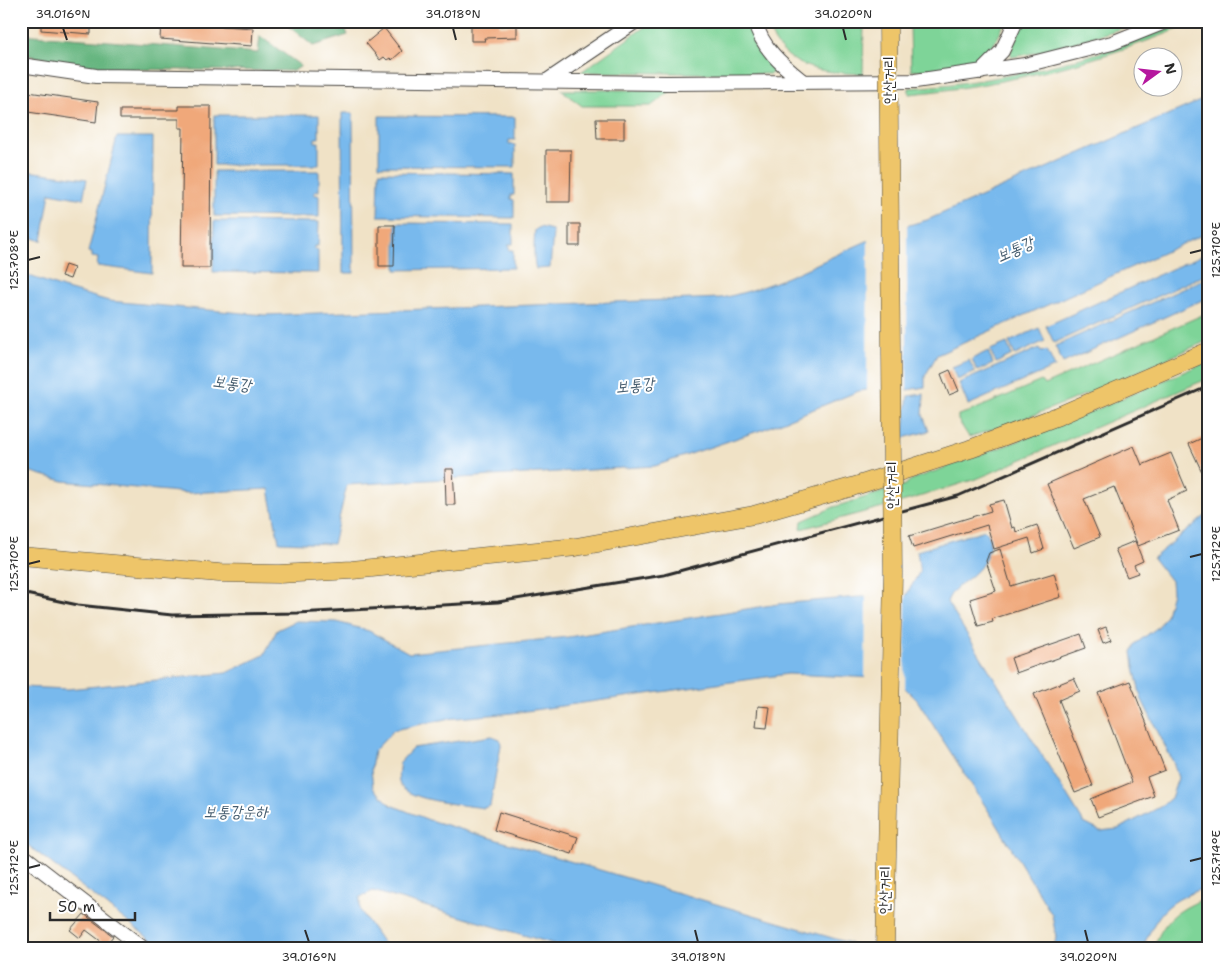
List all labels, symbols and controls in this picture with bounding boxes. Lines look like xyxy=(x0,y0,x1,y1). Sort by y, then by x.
text: 39.016°N xyxy=(35,6,91,22)
text: 39.018°N xyxy=(425,6,481,22)
text: 39.020°N xyxy=(814,6,872,22)
north arrow xyxy=(1132,48,1182,98)
street label: 안산거리 xyxy=(879,56,899,104)
text: N xyxy=(1160,61,1181,76)
text: 125.710°E xyxy=(1208,222,1224,278)
text: 125.708°E xyxy=(6,230,22,290)
water label: 보통강 xyxy=(993,231,1039,266)
water label: 보통강 xyxy=(212,370,255,396)
water label: 보통강 xyxy=(615,372,657,397)
street label: 안산거리 xyxy=(882,461,902,509)
text: 125.712°E xyxy=(1208,526,1224,582)
text: 125.710°E xyxy=(6,536,22,592)
water label: 보통강운하 xyxy=(204,801,269,822)
text: 125.714°E xyxy=(1208,830,1224,886)
text: 125.712°E xyxy=(6,840,22,896)
street label: 안산거리 xyxy=(875,866,895,914)
scale bar xyxy=(50,890,135,922)
text: 50 m xyxy=(58,897,96,917)
text: 39.016°N xyxy=(281,949,337,965)
text: 39.018°N xyxy=(670,949,726,965)
text: 39.020°N xyxy=(1059,949,1117,965)

